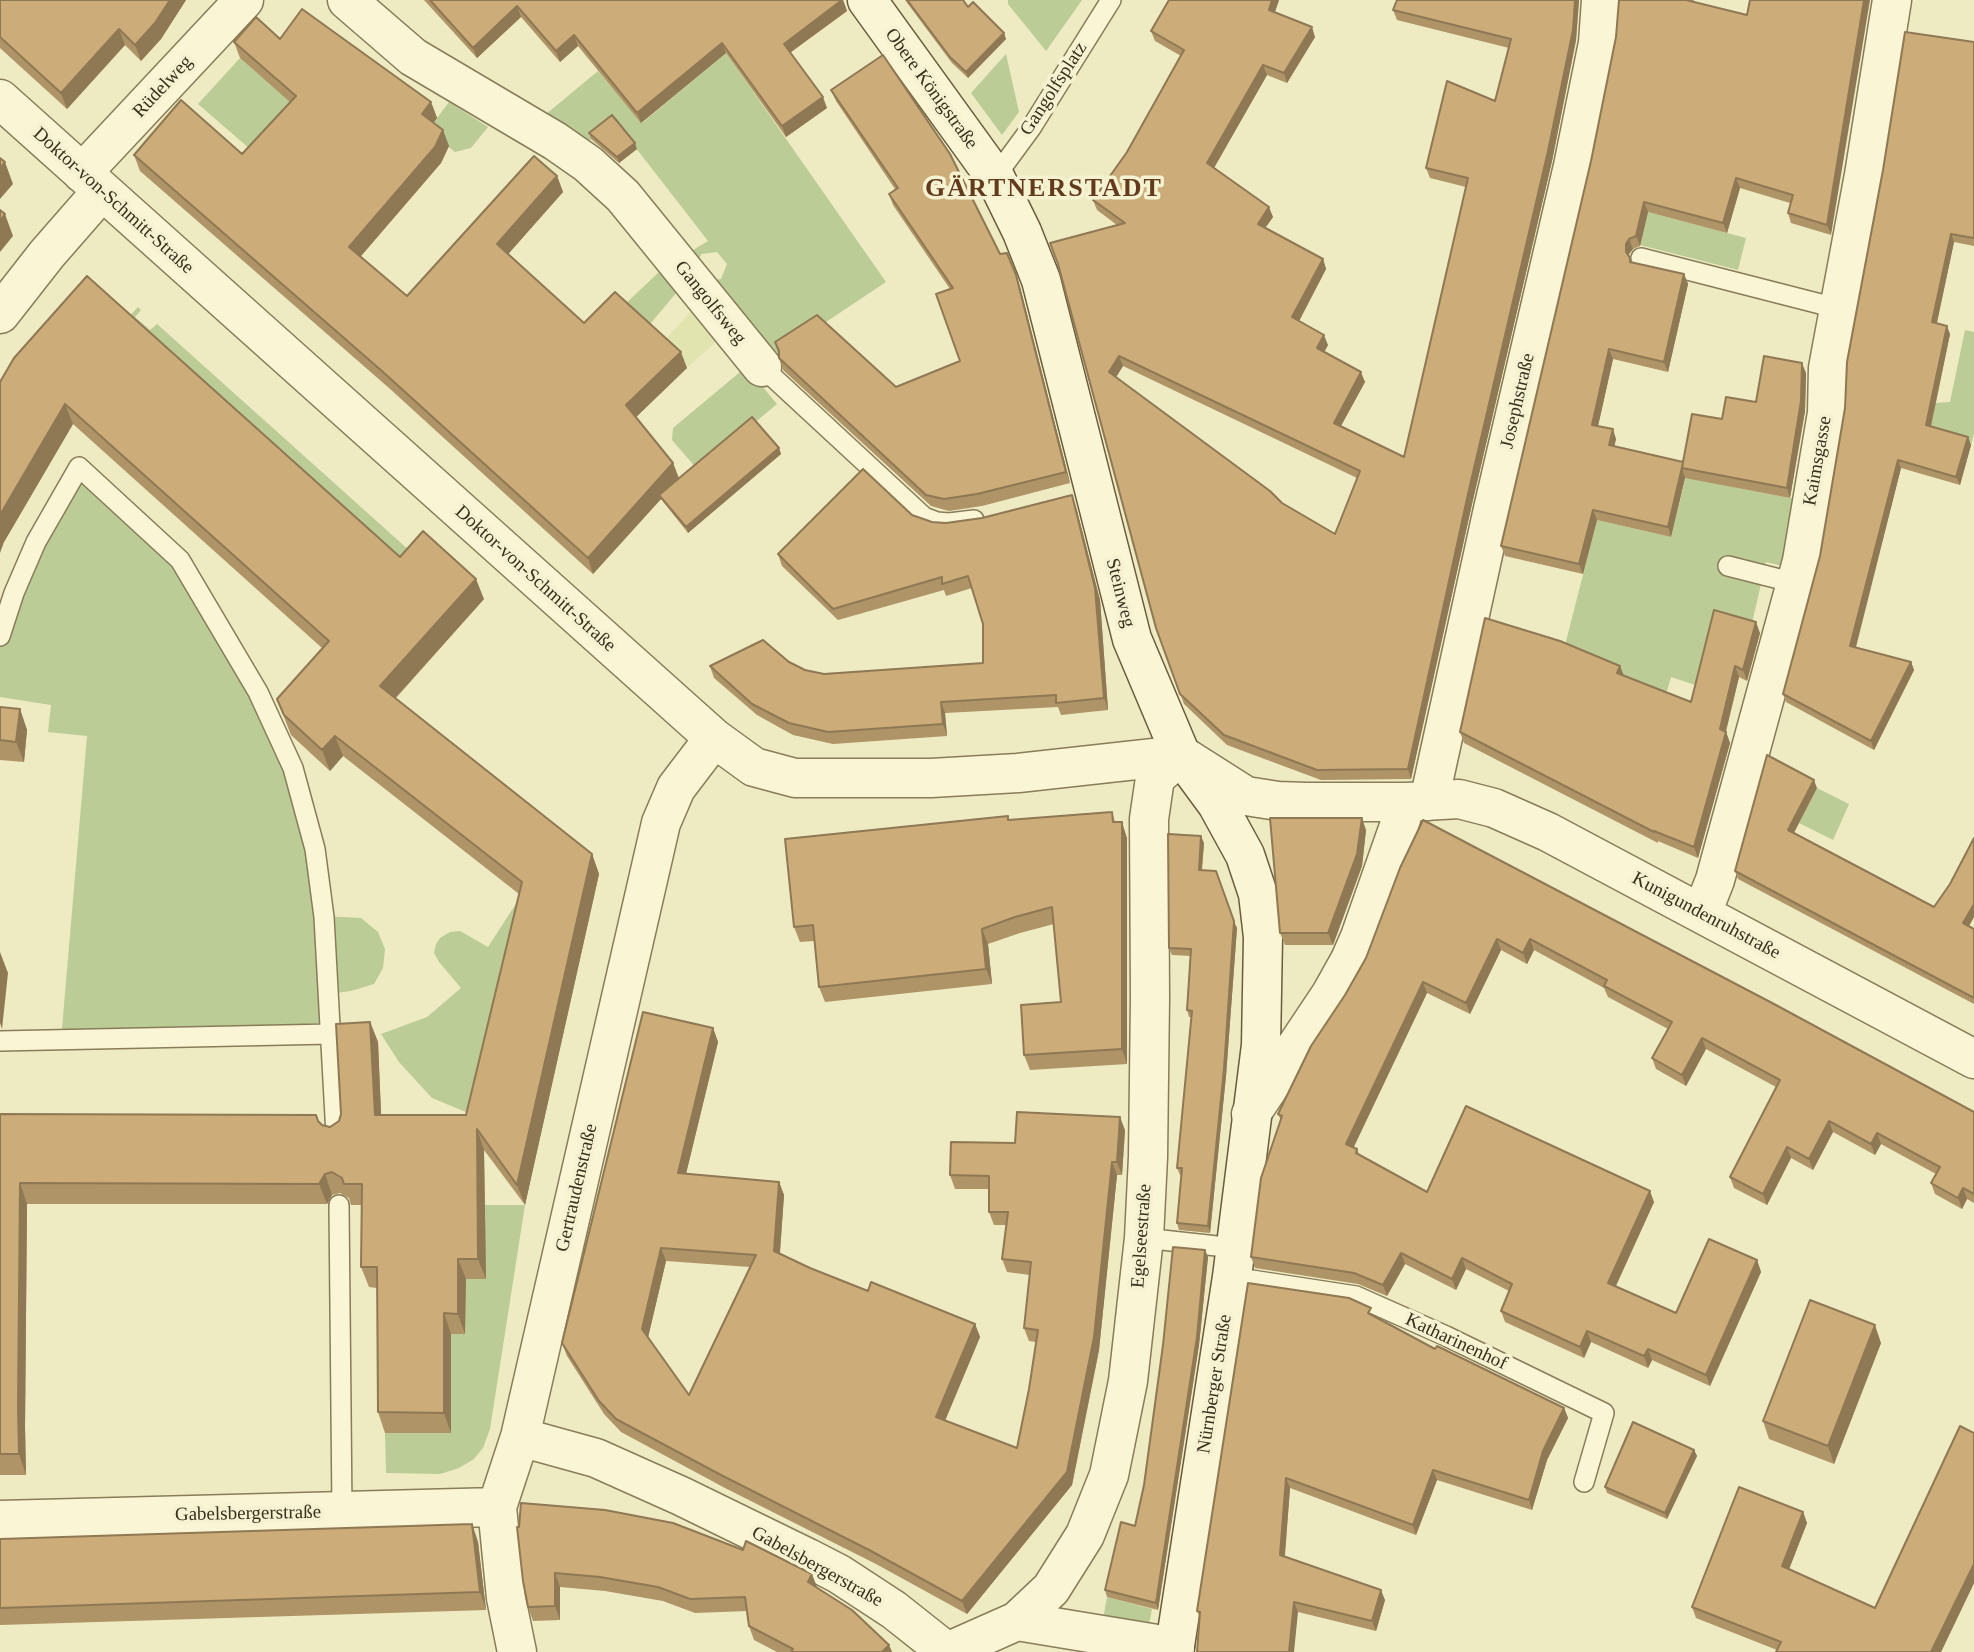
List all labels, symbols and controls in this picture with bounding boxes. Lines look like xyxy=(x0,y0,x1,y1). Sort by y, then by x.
street label: Obere Königstraße xyxy=(879,24,983,154)
street label: Gangolfsplatz xyxy=(1015,38,1093,140)
street label: Rüdelweg xyxy=(128,51,198,123)
street label: Doktor-von-Schmitt-Straße xyxy=(28,123,198,279)
district label: GÄRTNERSTADT xyxy=(927,173,1161,205)
street label: Gangolfsweg xyxy=(669,256,751,350)
street label: Josephstraße xyxy=(1496,351,1540,451)
street label: Kaimsgasse xyxy=(1799,414,1837,508)
street label: Doktor-von-Schmitt-Straße xyxy=(450,501,620,657)
street label: Steinweg xyxy=(1100,556,1140,630)
street label: Kunigundenruhstraße xyxy=(1628,867,1784,965)
street label: Gertraudenstraße xyxy=(551,1122,603,1254)
street label: Egelseestraße xyxy=(1127,1183,1157,1289)
street label: Katharinenhof xyxy=(1401,1308,1511,1376)
street label: Nürnberger Straße xyxy=(1193,1313,1237,1455)
street label: Gabelsbergerstraße xyxy=(175,1501,321,1527)
street label: Gabelsbergerstraße xyxy=(747,1522,887,1612)

